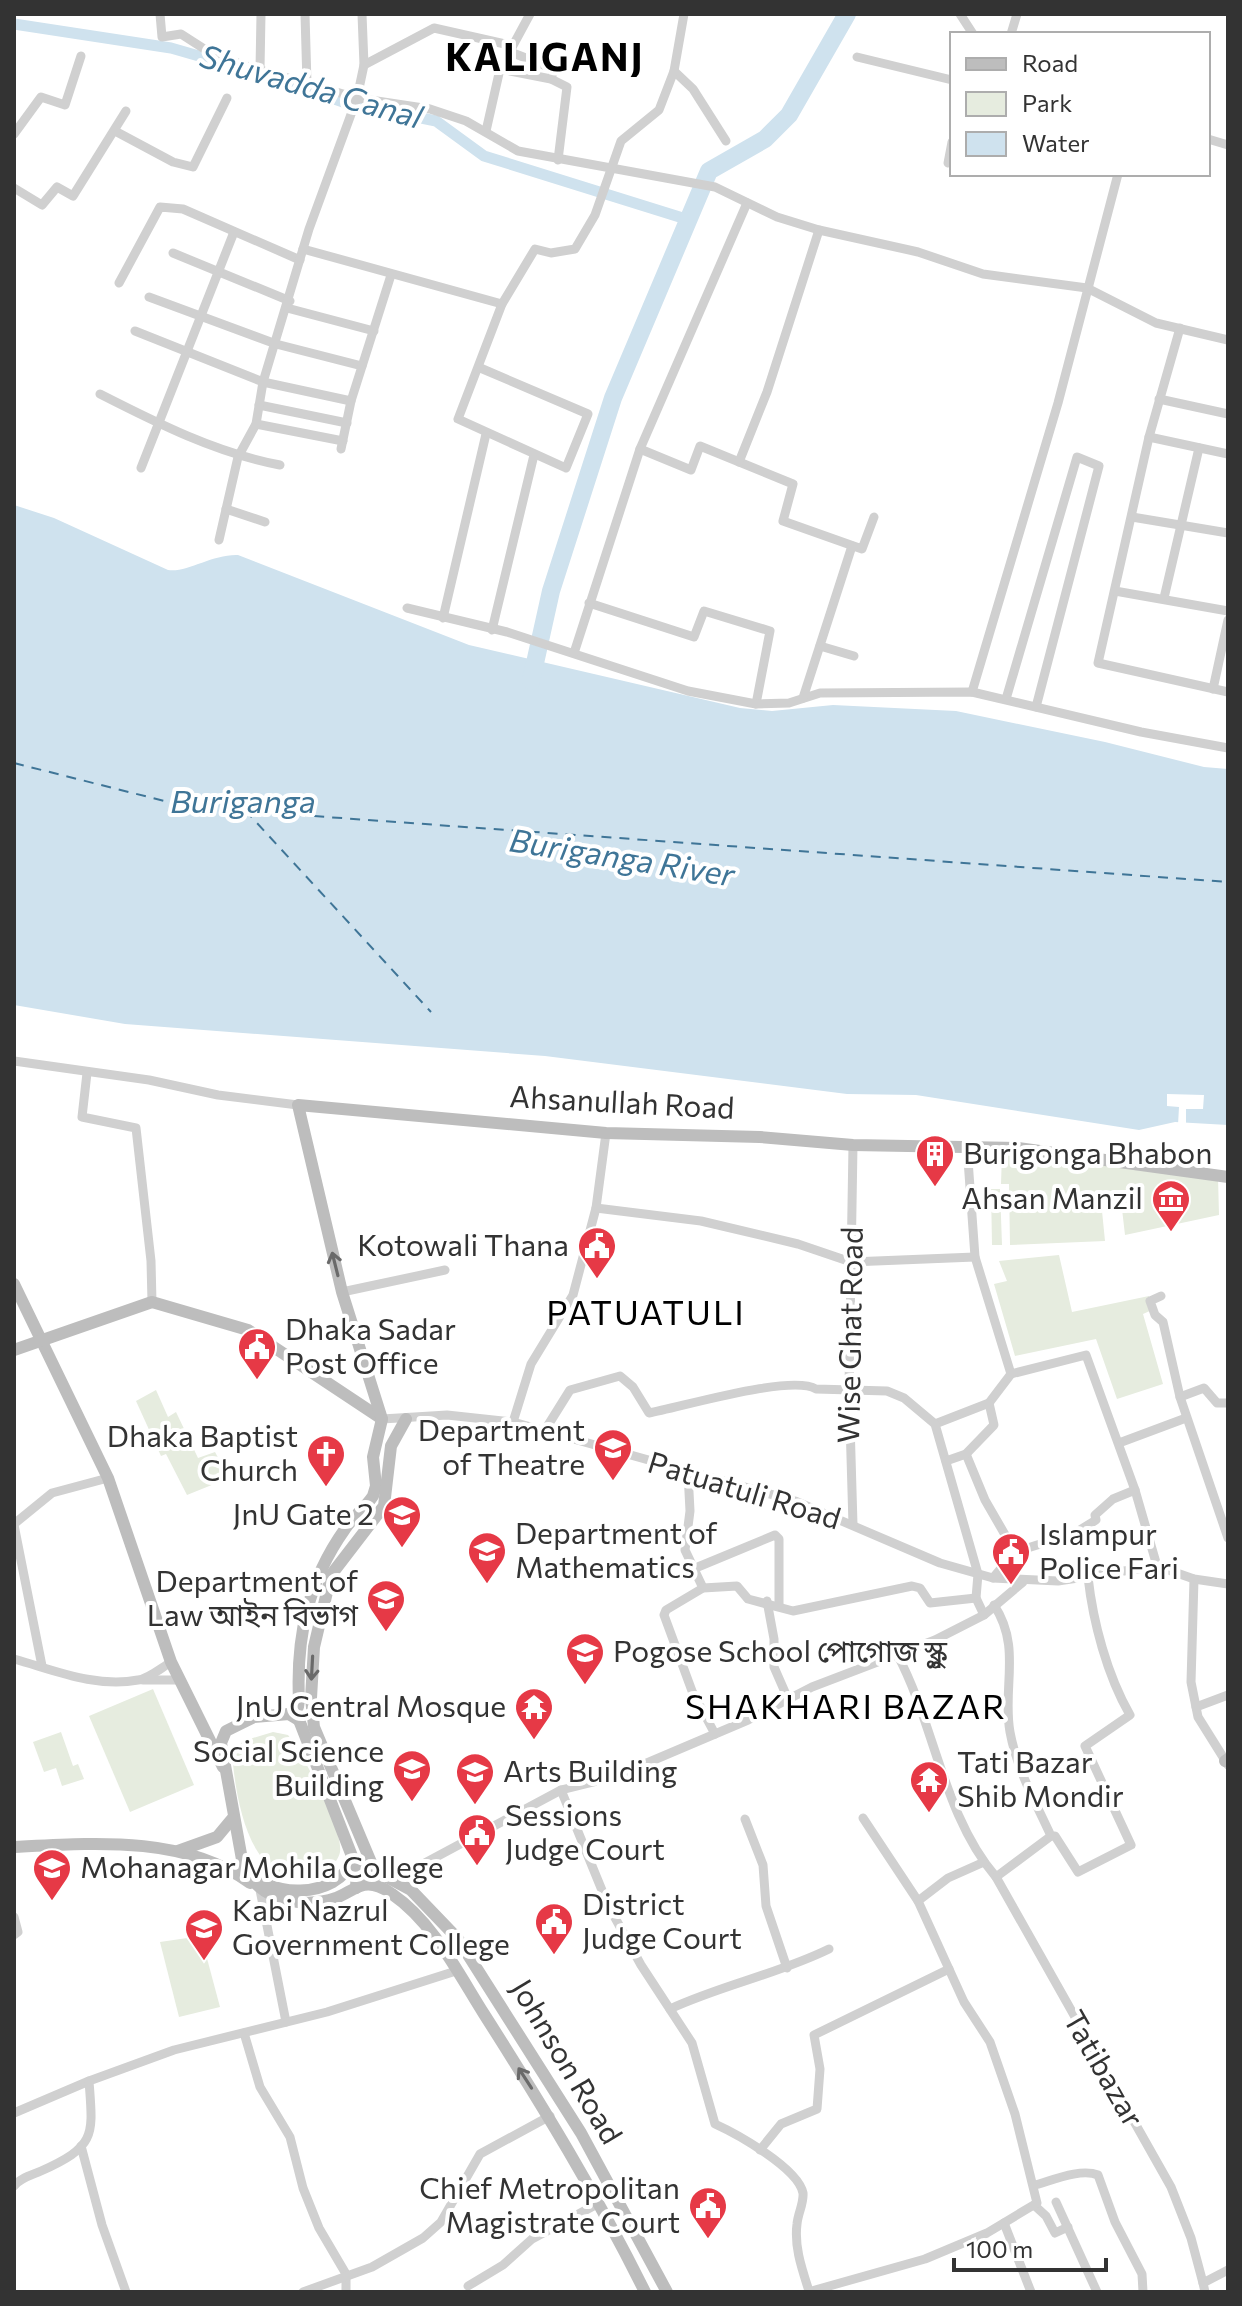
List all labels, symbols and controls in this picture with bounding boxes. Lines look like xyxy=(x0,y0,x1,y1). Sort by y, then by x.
district label: KALIGANJ xyxy=(445,32,645,79)
legend xyxy=(950,32,1210,176)
water label: Shuvadda Canal xyxy=(196,34,428,136)
text: Road xyxy=(1022,48,1078,77)
text: Park xyxy=(1022,88,1072,117)
text: Water xyxy=(1022,128,1090,157)
water label: Buriganga xyxy=(170,780,316,820)
water label: Buriganga River xyxy=(507,819,739,894)
street label: Ahsanullah Road xyxy=(509,1076,735,1125)
building icon: Burigonga Bhabon xyxy=(914,1133,956,1188)
place label: Burigonga Bhabon xyxy=(963,1133,1212,1170)
place label: Ahsan Manzil xyxy=(961,1178,1143,1215)
museum icon: Ahsan Manzil xyxy=(1150,1178,1192,1233)
place label: Kotowali Thana xyxy=(357,1225,569,1262)
public building icon: Kotowali Thana xyxy=(576,1225,618,1280)
street label: Wise Ghat Road xyxy=(828,1226,869,1444)
one-way arrow xyxy=(327,1251,342,1277)
district label: PATUATULI xyxy=(546,1290,746,1332)
place label: Dhaka Sadar Post Office xyxy=(285,1309,456,1380)
public building icon: Dhaka Sadar Post Office xyxy=(236,1326,278,1381)
place label: Department of Theatre xyxy=(418,1410,585,1481)
place label: Dhaka Baptist Church xyxy=(107,1416,298,1487)
school or university icon: Department of Theatre xyxy=(592,1427,634,1482)
church icon: Dhaka Baptist Church xyxy=(305,1433,347,1488)
street label: Patuatuli Road xyxy=(644,1442,846,1535)
place label: JnU Gate 2 xyxy=(232,1494,374,1531)
school or university icon: JnU Gate 2 xyxy=(381,1494,423,1549)
place label: Department of Mathematics xyxy=(515,1513,718,1584)
place label: Islampur Police Fari xyxy=(1039,1514,1179,1585)
school or university icon: Department of Mathematics xyxy=(466,1530,508,1585)
public building icon: Islampur Police Fari xyxy=(990,1531,1032,1586)
place label: Department of Law আইন বিভাগ xyxy=(147,1561,359,1632)
school or university icon: Department of Law আইন বিভাগ xyxy=(365,1578,407,1633)
school or university icon: Pogose School পোগোজ স্কুল xyxy=(564,1631,606,1686)
place label: Pogose School পোগোজ স্কুল xyxy=(613,1631,947,1669)
one-way arrow xyxy=(305,1654,320,1681)
district label: SHAKHARI BAZAR xyxy=(685,1684,1007,1726)
place label: JnU Central Mosque xyxy=(236,1686,506,1723)
temple icon: JnU Central Mosque xyxy=(513,1686,555,1741)
place label: Social Science Building xyxy=(193,1731,384,1802)
place label: Tati Bazar Shib Mondir xyxy=(957,1742,1124,1813)
school or university icon: Social Science Building xyxy=(391,1748,433,1803)
school or university icon: Arts Building xyxy=(454,1751,496,1806)
place label: Arts Building xyxy=(503,1751,677,1788)
temple icon: Tati Bazar Shib Mondir xyxy=(908,1759,950,1814)
place label: Sessions Judge Court xyxy=(505,1795,665,1866)
public building icon: Sessions Judge Court xyxy=(456,1812,498,1867)
school or university icon: Mohanagar Mohila College xyxy=(31,1847,73,1902)
place label: Mohanagar Mohila College xyxy=(80,1847,444,1884)
place label: District Judge Court xyxy=(582,1884,742,1955)
place label: Kabi Nazrul Government College xyxy=(232,1890,510,1961)
public building icon: District Judge Court xyxy=(533,1901,575,1956)
school or university icon: Kabi Nazrul Government College xyxy=(183,1907,225,1962)
street label: Johnson Road xyxy=(504,1972,632,2150)
street label: Tatibazar xyxy=(1057,2003,1153,2133)
one-way arrow xyxy=(516,2067,533,2089)
place label: Chief Metropolitan Magistrate Court xyxy=(419,2168,680,2239)
public building icon: Chief Metropolitan Magistrate Court xyxy=(687,2185,729,2240)
scale bar xyxy=(954,2222,1106,2272)
text: 100 m xyxy=(966,2234,1033,2263)

